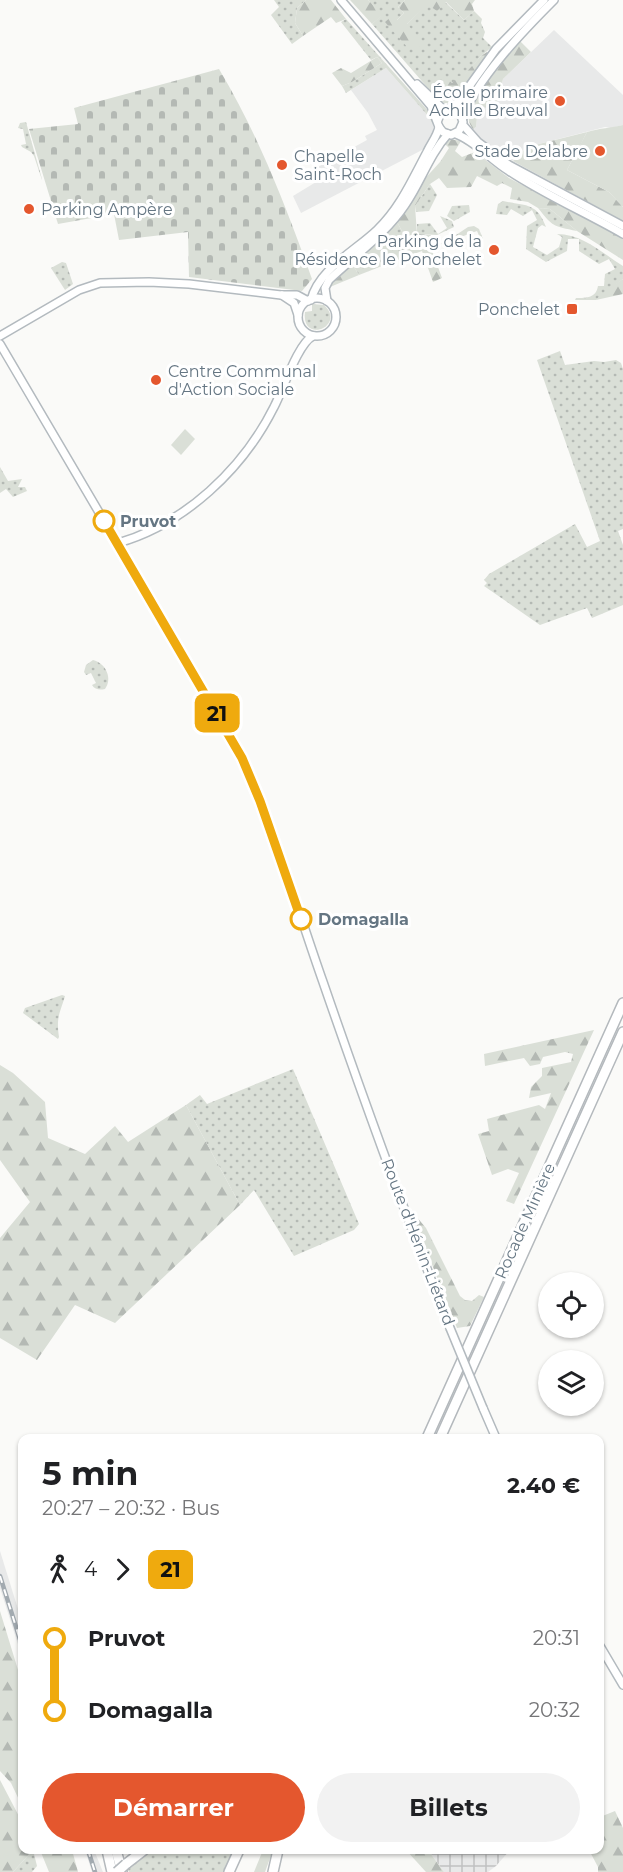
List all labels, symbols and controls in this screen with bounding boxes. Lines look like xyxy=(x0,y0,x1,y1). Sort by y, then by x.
place label: École primaire Achille Breuval xyxy=(429,83,548,120)
marker: École primaire Achille Breuval xyxy=(553,94,567,108)
place label: Stade Delabre xyxy=(474,142,588,161)
marker: Stade Delabre xyxy=(593,144,607,158)
place label: Chapelle Saint-Roch xyxy=(294,147,382,184)
marker: Chapelle Saint-Roch xyxy=(275,158,289,172)
place label: Parking Ampère xyxy=(41,200,173,219)
marker: Parking Ampère xyxy=(22,202,36,216)
place label: Parking de la Résidence le Ponchelet xyxy=(294,232,483,269)
marker: Parking de la Résidence le Ponchelet xyxy=(487,243,501,257)
place label: Ponchelet xyxy=(478,300,560,319)
marker: Ponchelet xyxy=(565,302,579,316)
place label: Centre Communal d'Action Sociale xyxy=(168,362,316,399)
marker: Centre Communal d'Action Sociale xyxy=(149,373,163,387)
marker: Pruvot xyxy=(93,510,115,532)
place label: Pruvot xyxy=(120,512,176,531)
line badge: 21 xyxy=(190,694,244,732)
text: 21 xyxy=(207,701,227,726)
marker: Domagalla xyxy=(290,908,312,930)
place label: Domagalla xyxy=(318,910,409,929)
street label: Route d'Hénin-Liétard xyxy=(377,1156,459,1328)
street label: Rocade Minière xyxy=(491,1160,559,1282)
map controls xyxy=(538,1272,604,1416)
button: locate xyxy=(538,1272,604,1338)
button: layers xyxy=(538,1350,604,1416)
text: 5 min xyxy=(42,1453,138,1493)
text: 2.40 € xyxy=(507,1472,580,1499)
text: 20:27 – 20:32 · Bus xyxy=(42,1496,220,1520)
icon: walk xyxy=(42,1553,75,1586)
icon: forward xyxy=(106,1553,139,1586)
text: 4 xyxy=(84,1557,97,1581)
text: 21 xyxy=(160,1557,181,1582)
text: Pruvot xyxy=(88,1625,165,1652)
text: 20:31 xyxy=(533,1626,580,1650)
text: Domagalla xyxy=(88,1697,213,1724)
text: 20:32 xyxy=(529,1698,580,1722)
button: Démarrer xyxy=(42,1773,305,1842)
button: Billets xyxy=(317,1773,580,1842)

